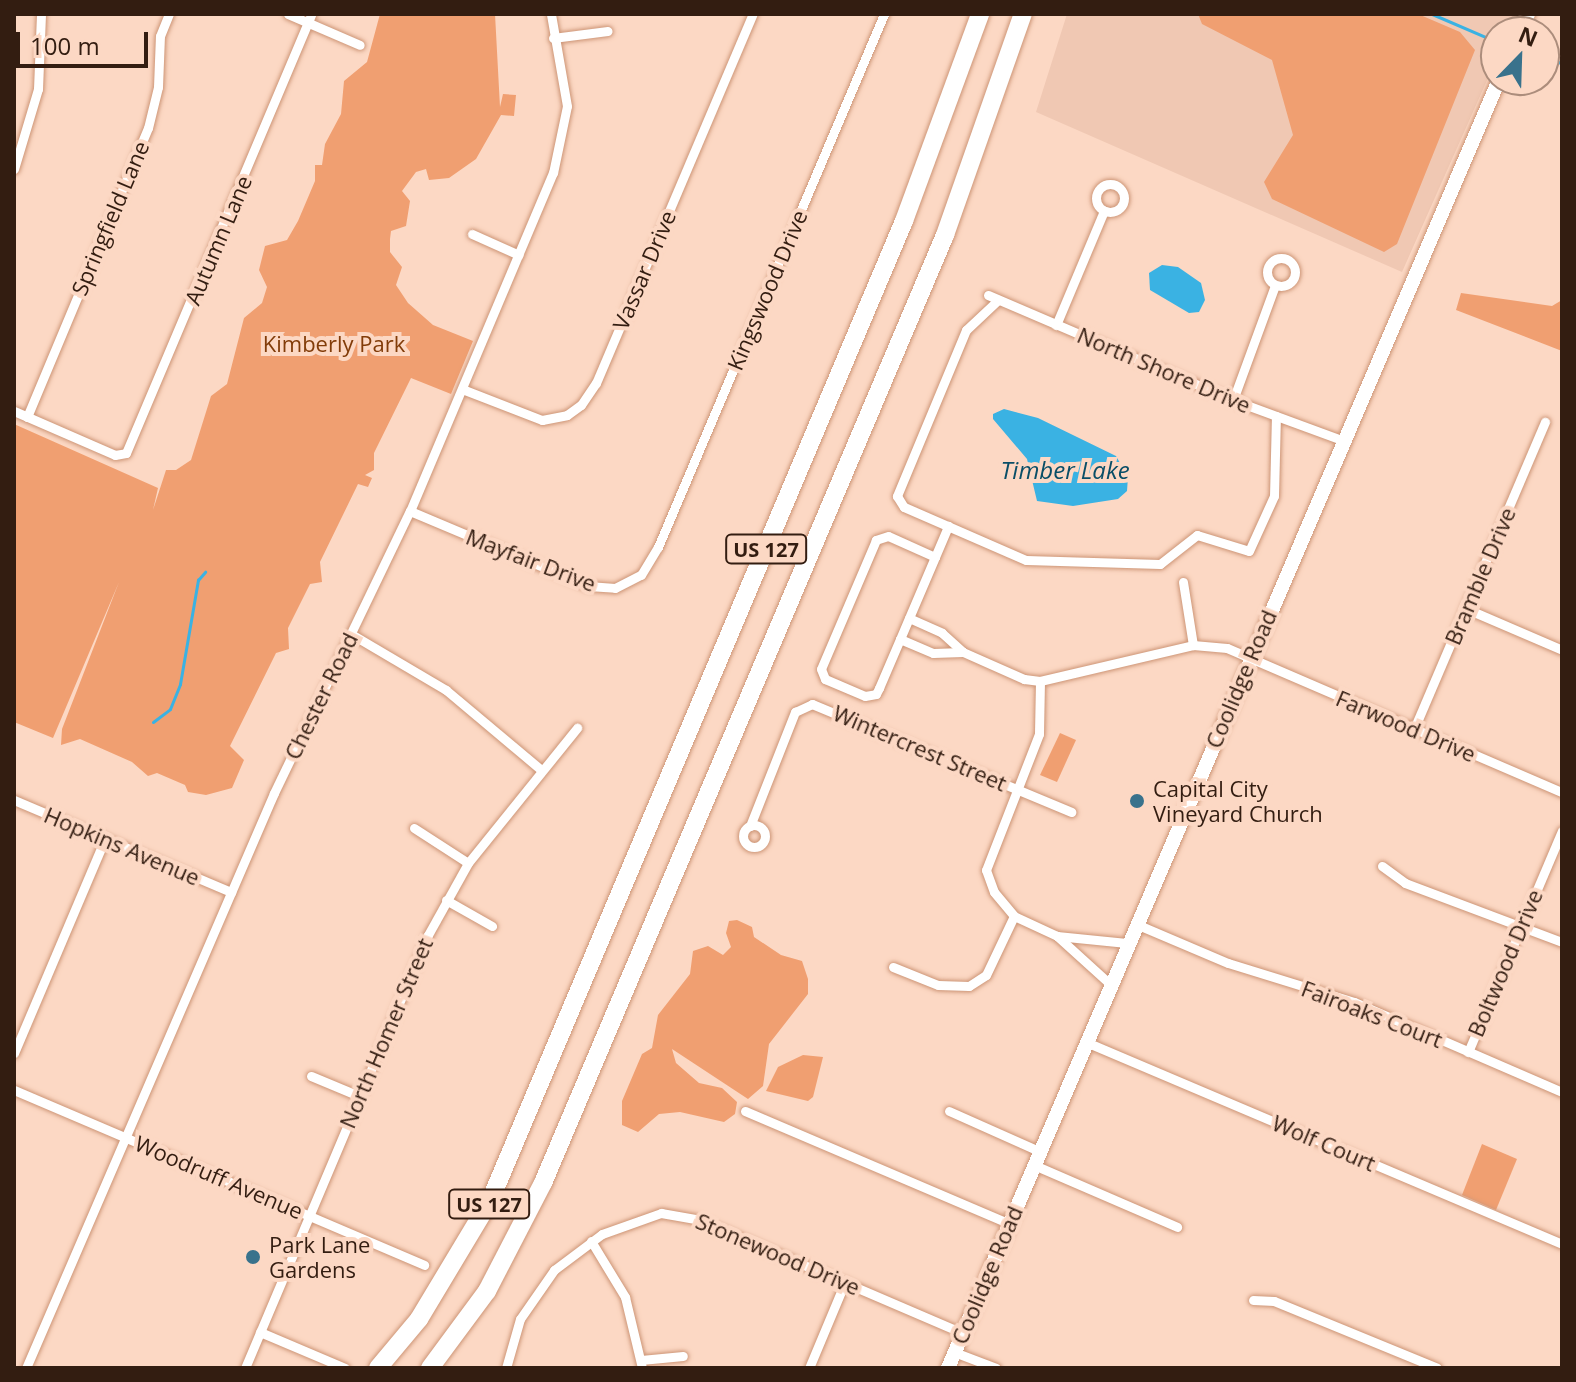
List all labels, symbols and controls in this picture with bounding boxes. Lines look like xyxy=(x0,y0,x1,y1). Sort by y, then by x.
scale bar xyxy=(20,16,152,66)
north arrow xyxy=(1480,16,1560,96)
text: N xyxy=(1514,18,1543,53)
text: 100 m xyxy=(30,29,100,62)
street label: Springfield Lane xyxy=(66,137,154,299)
street label: Autumn Lane xyxy=(179,171,257,309)
street label: Vassar Drive xyxy=(607,206,681,334)
street label: Kingswood Drive xyxy=(721,206,813,374)
street label: North Shore Drive xyxy=(1073,322,1255,418)
park label: Kimberly Park xyxy=(263,331,405,357)
water label: Timber Lake xyxy=(1000,456,1130,484)
street label: Bramble Drive xyxy=(1439,503,1521,649)
street label: Mayfair Drive xyxy=(462,523,600,597)
road number: US 127 xyxy=(724,533,808,565)
street label: Coolidge Road xyxy=(1200,606,1282,752)
street label: Chester Road xyxy=(279,628,363,764)
street label: Farwood Drive xyxy=(1332,685,1480,767)
street label: Wintercrest Street xyxy=(829,700,1011,796)
place label: Capital City Vineyard Church xyxy=(1153,775,1323,826)
marker: Capital City Vineyard Church xyxy=(1128,792,1146,810)
street label: Hopkins Avenue xyxy=(40,801,204,891)
street label: Boltwood Drive xyxy=(1462,885,1548,1041)
street label: North Homer Street xyxy=(334,934,438,1132)
street label: Fairoaks Court xyxy=(1298,975,1446,1053)
street label: Wolf Court xyxy=(1268,1109,1380,1177)
street label: Woodruff Avenue xyxy=(131,1130,307,1224)
road number: US 127 xyxy=(447,1188,531,1220)
street label: Coolidge Road xyxy=(946,1202,1028,1348)
street label: Stonewood Drive xyxy=(692,1208,864,1300)
place label: Park Lane Gardens xyxy=(269,1231,370,1282)
marker: Park Lane Gardens xyxy=(244,1248,262,1266)

